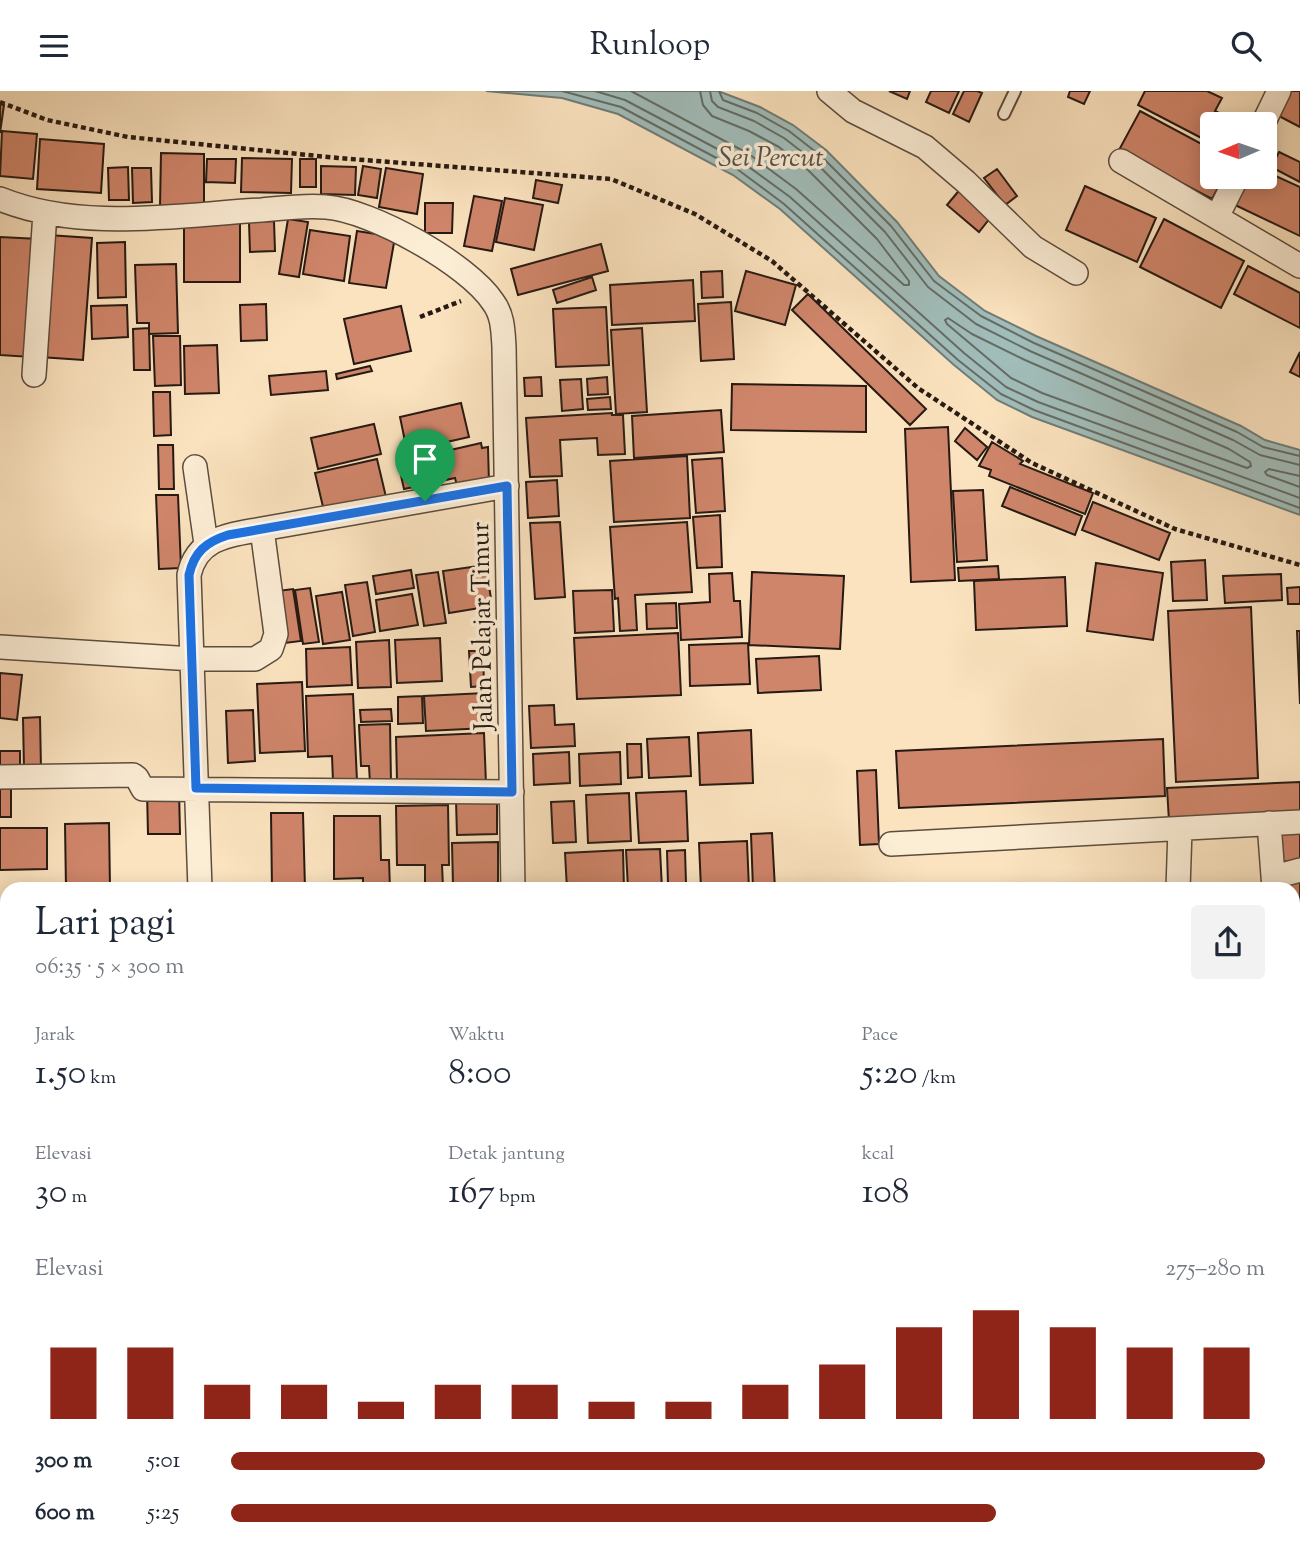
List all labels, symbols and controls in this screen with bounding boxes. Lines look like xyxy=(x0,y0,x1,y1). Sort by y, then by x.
text: Runloop xyxy=(590,23,710,69)
icon: menu xyxy=(35,27,73,65)
icon: search xyxy=(1227,27,1265,65)
north arrow xyxy=(1200,112,1278,189)
map controls xyxy=(1200,112,1277,189)
water label: Sei Percut xyxy=(718,139,824,179)
pin xyxy=(395,429,455,501)
icon: arrive xyxy=(406,440,444,478)
street label: Jalan Pelajar Timur xyxy=(463,521,504,733)
text: Lari pagi xyxy=(35,898,175,952)
button: share xyxy=(1191,905,1265,979)
text: 06:35 · 5 × 300 m xyxy=(35,951,184,984)
text: Jarak xyxy=(35,1022,75,1049)
text: Waktu xyxy=(448,1022,505,1049)
text: Pace xyxy=(862,1022,898,1049)
text: 1.50 xyxy=(35,1049,86,1100)
text: 8:00 xyxy=(448,1049,512,1100)
text: 5:20 xyxy=(862,1049,918,1100)
text: km xyxy=(86,1065,116,1092)
text: /km xyxy=(918,1065,956,1092)
text: Elevasi xyxy=(35,1141,92,1168)
text: Detak jantung xyxy=(448,1141,565,1168)
text: kcal xyxy=(862,1141,894,1168)
text: 30 xyxy=(35,1168,67,1219)
text: 167 xyxy=(448,1168,495,1219)
text: 108 xyxy=(862,1168,909,1219)
text: m xyxy=(67,1184,87,1211)
text: bpm xyxy=(495,1184,536,1211)
text: Elevasi xyxy=(35,1253,104,1286)
text: 275–280 m xyxy=(1165,1253,1265,1286)
text: 300 m xyxy=(35,1445,92,1478)
text: 5:01 xyxy=(147,1445,180,1478)
text: 600 m xyxy=(35,1497,95,1530)
text: 5:25 xyxy=(147,1497,179,1530)

